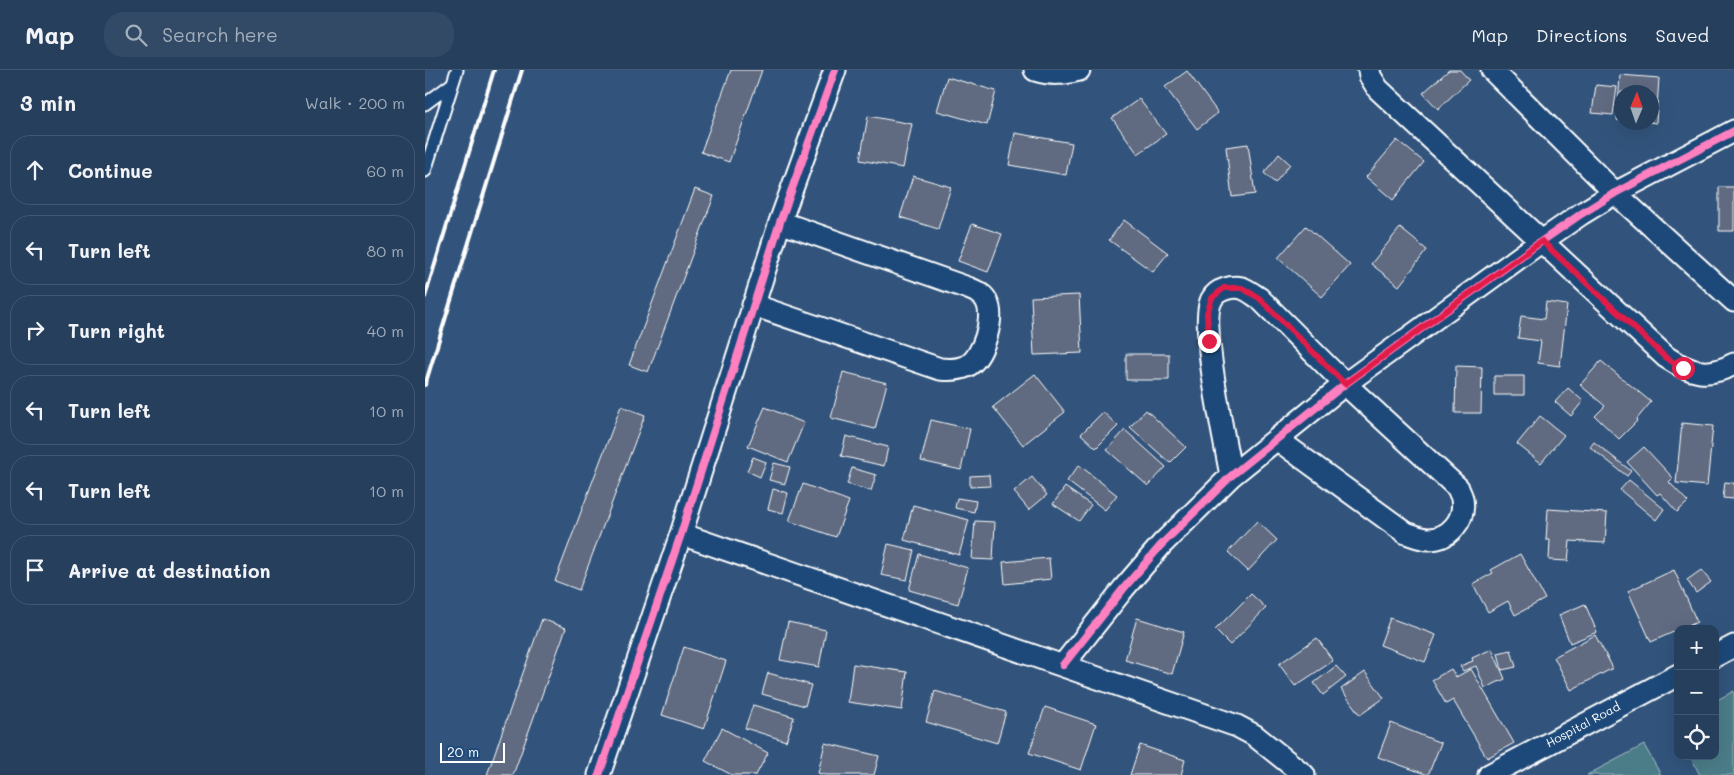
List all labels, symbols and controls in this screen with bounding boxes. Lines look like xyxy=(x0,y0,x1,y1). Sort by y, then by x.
search box xyxy=(104,12,454,57)
text: Map xyxy=(25,19,74,50)
icon: search xyxy=(122,21,150,49)
text: Search here xyxy=(162,22,278,47)
text: Map xyxy=(1471,23,1508,47)
text: Directions xyxy=(1536,23,1628,47)
text: Saved xyxy=(1656,23,1709,47)
north arrow xyxy=(1614,85,1659,130)
text: 3 min xyxy=(20,89,76,116)
text: Walk · 200 m xyxy=(305,92,405,113)
icon: ahead xyxy=(21,156,49,184)
text: Continue xyxy=(68,158,153,183)
text: 60 m xyxy=(367,160,404,181)
icon: left xyxy=(21,236,49,264)
text: Turn left xyxy=(68,238,151,263)
text: 80 m xyxy=(367,240,404,261)
icon: right xyxy=(21,316,49,344)
text: Turn right xyxy=(68,318,165,343)
text: 40 m xyxy=(367,320,404,341)
route end xyxy=(1198,330,1221,353)
route start xyxy=(1672,357,1695,380)
icon: left xyxy=(21,396,49,424)
text: Turn left xyxy=(68,398,151,423)
text: 10 m xyxy=(369,400,404,421)
icon: left xyxy=(21,476,49,504)
text: Turn left xyxy=(68,478,151,503)
text: 10 m xyxy=(369,480,404,501)
icon: arrive xyxy=(21,556,49,584)
text: Arrive at destination xyxy=(68,558,271,583)
map controls xyxy=(1674,625,1719,760)
button: + xyxy=(1674,625,1719,670)
button: − xyxy=(1674,670,1719,715)
street label: Hospital Road xyxy=(1543,698,1623,750)
button: locate xyxy=(1674,715,1719,760)
scale bar xyxy=(440,740,505,763)
text: 20 m xyxy=(447,742,479,761)

